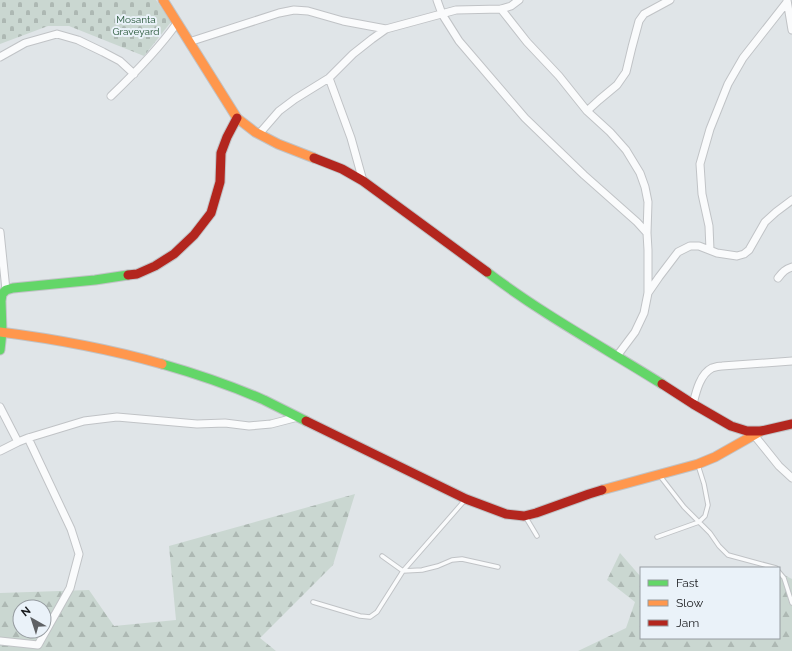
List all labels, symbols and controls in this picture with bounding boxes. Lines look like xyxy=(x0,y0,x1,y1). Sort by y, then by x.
park label: Mosanta Graveyard xyxy=(112,14,160,37)
legend xyxy=(640,567,780,639)
text: Fast xyxy=(676,576,699,590)
text: Slow xyxy=(676,596,703,610)
north arrow xyxy=(12,599,52,639)
text: N xyxy=(19,604,33,619)
text: Jam xyxy=(676,616,699,630)

